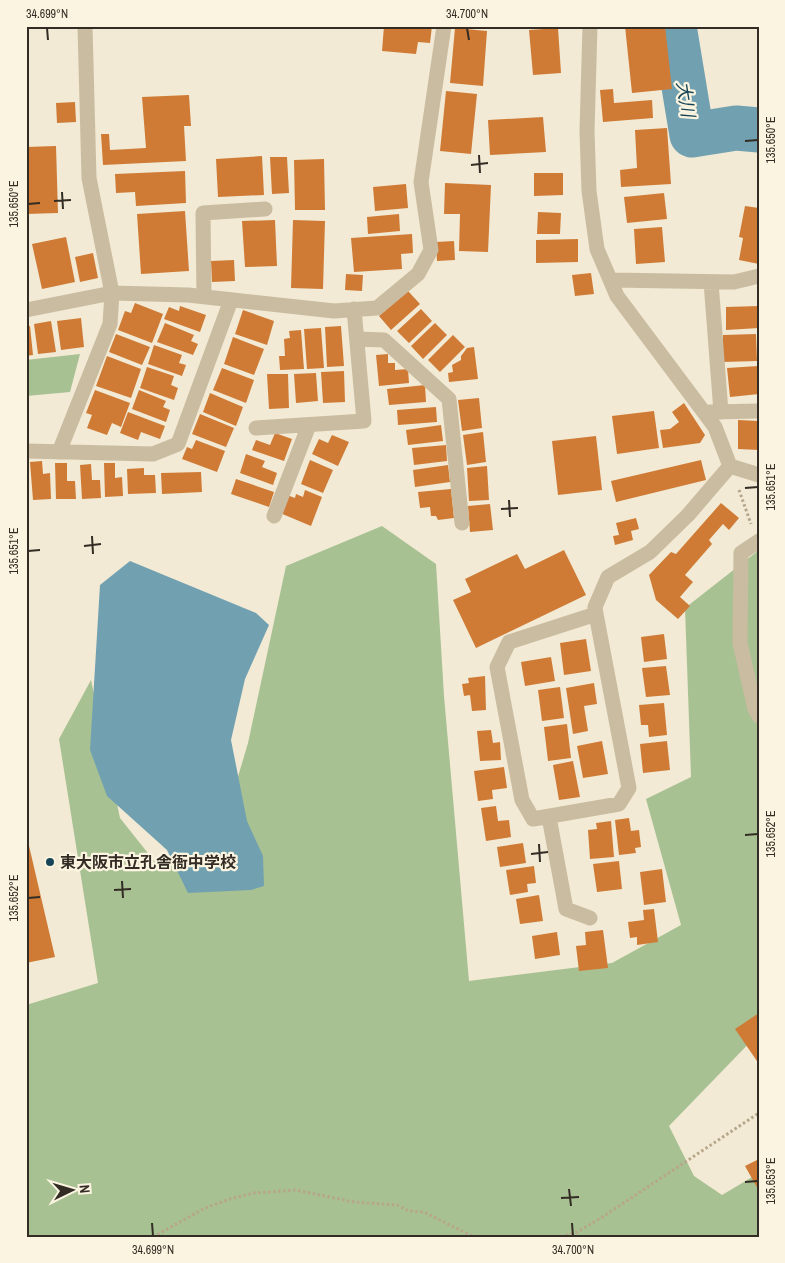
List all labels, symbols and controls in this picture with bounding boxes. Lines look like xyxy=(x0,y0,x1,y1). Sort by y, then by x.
text: 34.699°N xyxy=(26,6,68,22)
text: 34.700°N xyxy=(446,6,488,22)
water label: 大川 xyxy=(671,79,701,121)
text: 135.650°E xyxy=(763,117,779,163)
text: 135.650°E xyxy=(6,181,22,227)
text: 135.651°E xyxy=(763,464,779,510)
text: 135.651°E xyxy=(6,528,22,574)
text: 135.652°E xyxy=(763,811,779,857)
place label: 東大阪市立孔舎衙中学校 xyxy=(60,851,236,873)
marker: 東大阪市立孔舎衙中学校 xyxy=(44,856,56,868)
text: 135.652°E xyxy=(6,875,22,921)
text: 135.653°E xyxy=(763,1158,779,1204)
north arrow xyxy=(48,1166,98,1216)
text: N xyxy=(76,1184,94,1194)
text: 34.699°N xyxy=(132,1242,174,1258)
text: 34.700°N xyxy=(552,1242,594,1258)

